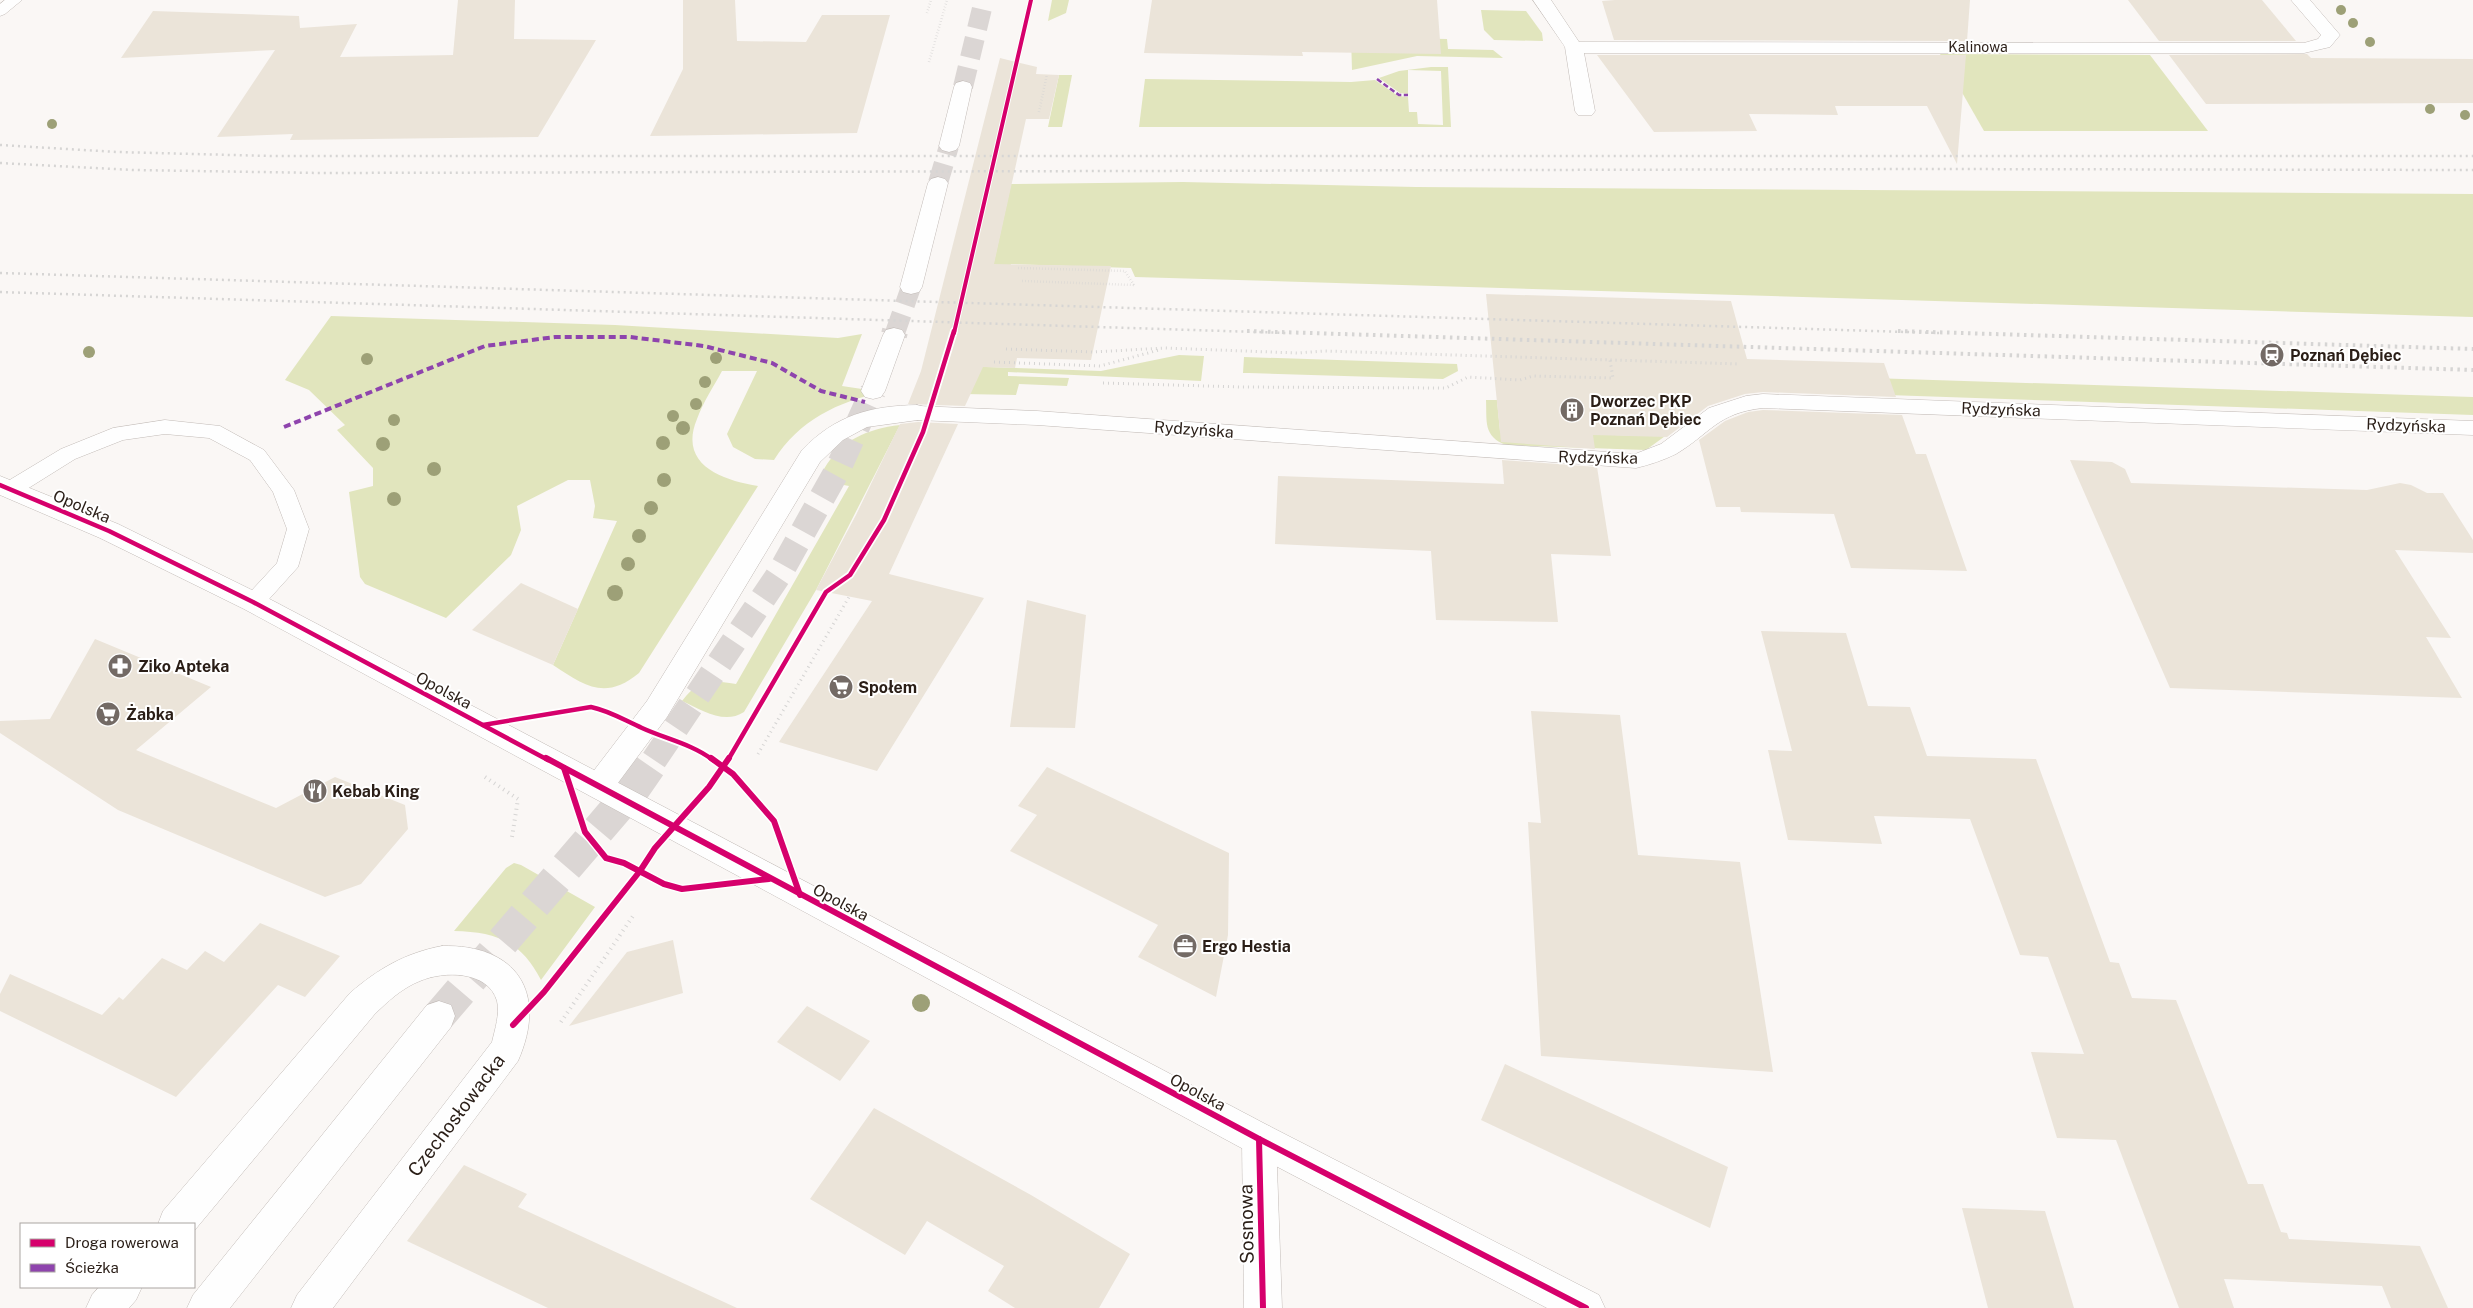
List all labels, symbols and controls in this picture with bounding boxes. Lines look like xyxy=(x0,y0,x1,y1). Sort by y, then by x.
street label: Kalinowa xyxy=(1948,39,2008,55)
station icon: Poznań Dębiec xyxy=(2259,342,2285,368)
place label: Poznań Dębiec xyxy=(2290,346,2402,365)
place label: Dworzec PKP Poznań Dębiec xyxy=(1590,392,1702,429)
building icon: Dworzec PKP Poznań Dębiec xyxy=(1559,397,1585,423)
street label: Rydzyńska xyxy=(1961,399,2041,420)
street label: Rydzyńska xyxy=(2366,415,2446,436)
street label: Rydzyńska xyxy=(1154,417,1234,442)
street label: Rydzyńska xyxy=(1558,447,1638,468)
street label: Opolska xyxy=(50,486,113,527)
pharmacy icon: Ziko Apteka xyxy=(107,653,133,679)
place label: Ziko Apteka xyxy=(138,657,229,676)
street label: Opolska xyxy=(413,668,475,713)
supermarket icon: Społem xyxy=(828,674,854,700)
place label: Społem xyxy=(858,678,917,697)
supermarket icon: Żabka xyxy=(95,701,121,727)
place label: Żabka xyxy=(126,704,174,724)
restaurant icon: Kebab King xyxy=(302,778,328,804)
place label: Kebab King xyxy=(332,782,420,801)
street label: Opolska xyxy=(810,880,872,925)
office icon: Ergo Hestia xyxy=(1172,933,1198,959)
place label: Ergo Hestia xyxy=(1202,937,1291,956)
street label: Czechosłowacka xyxy=(403,1050,509,1180)
street label: Opolska xyxy=(1167,1070,1229,1115)
street label: Sosnowa xyxy=(1234,1184,1258,1264)
legend xyxy=(20,1223,195,1288)
text: Droga rowerowa xyxy=(65,1234,179,1251)
text: Ścieżka xyxy=(65,1258,119,1276)

